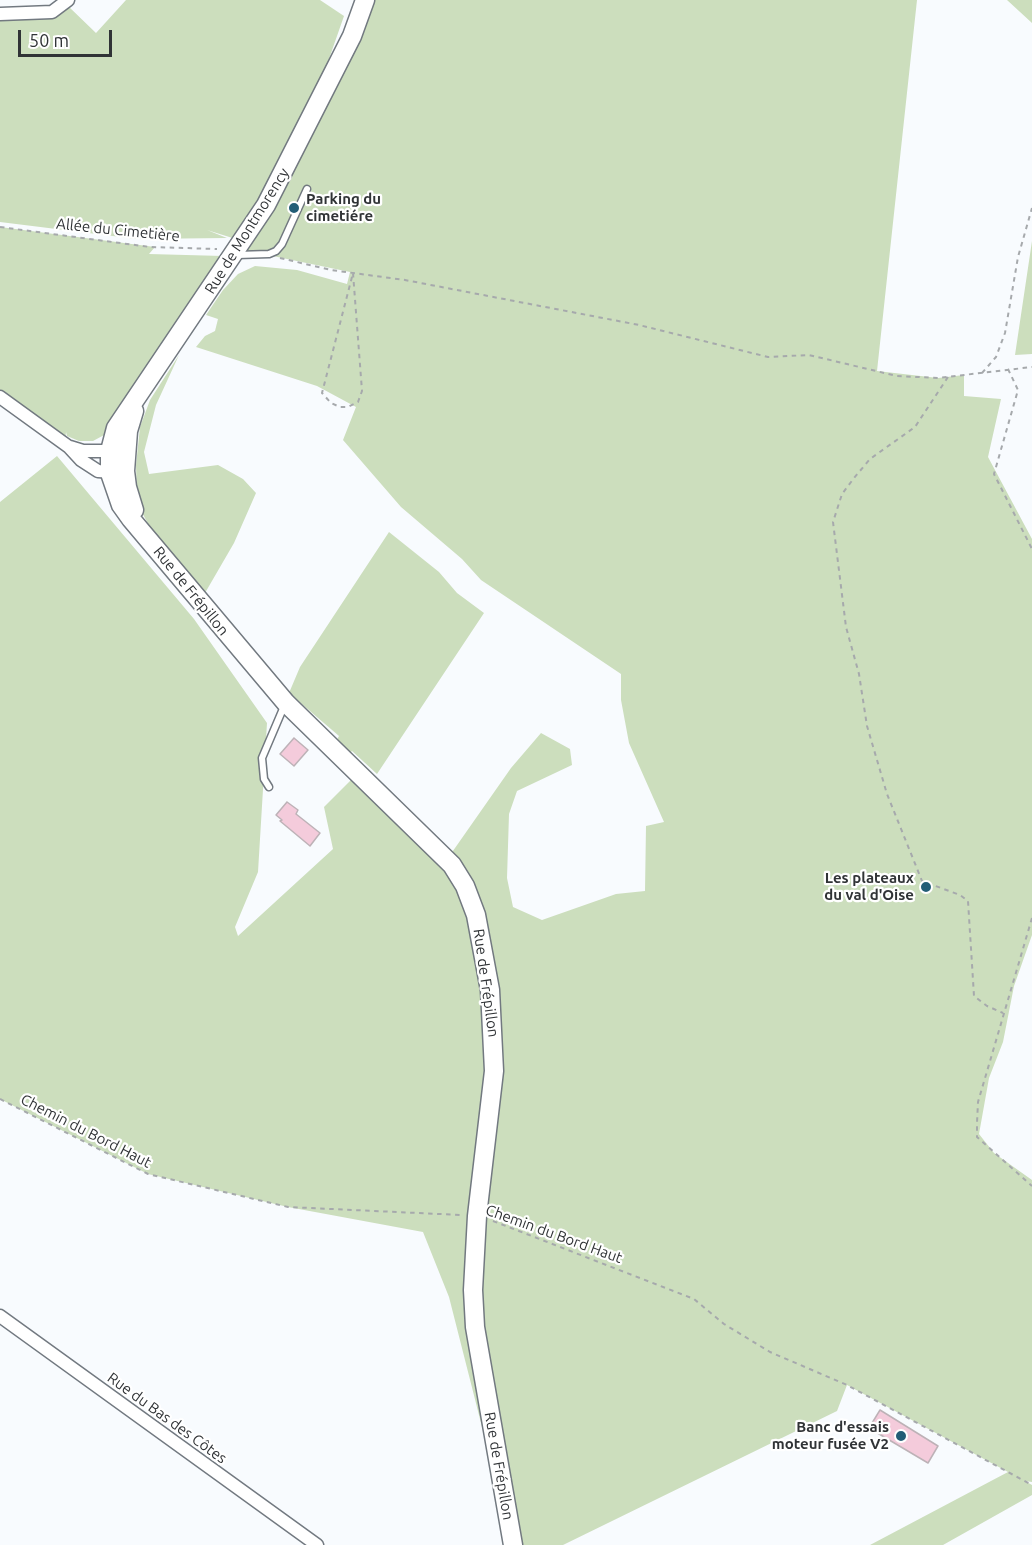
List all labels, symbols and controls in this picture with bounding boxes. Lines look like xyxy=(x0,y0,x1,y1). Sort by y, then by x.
scale bar xyxy=(21,18,116,56)
text: 50 m xyxy=(29,30,69,50)
street label: Rue de Montmorency xyxy=(201,165,293,297)
place label: Parking du cimetiére xyxy=(306,190,381,225)
marker: Parking du cimetiére xyxy=(287,201,301,215)
street label: Allée du Cimetière xyxy=(55,215,181,245)
street label: Rue de Frépillon xyxy=(150,543,232,639)
place label: Les plateaux du val d'Oise xyxy=(824,869,914,904)
marker: Les plateaux du val d'Oise xyxy=(919,880,933,894)
street label: Rue de Frépillon xyxy=(469,928,503,1038)
street label: Chemin du Bord Haut xyxy=(18,1090,154,1172)
street label: Chemin du Bord Haut xyxy=(483,1201,625,1267)
street label: Rue du Bas des Côtes xyxy=(104,1369,230,1467)
street label: Rue de Frépillon xyxy=(481,1411,517,1521)
place label: Banc d'essais moteur fusée V2 xyxy=(772,1418,889,1453)
marker: Banc d'essais moteur fusée V2 xyxy=(894,1429,908,1443)

